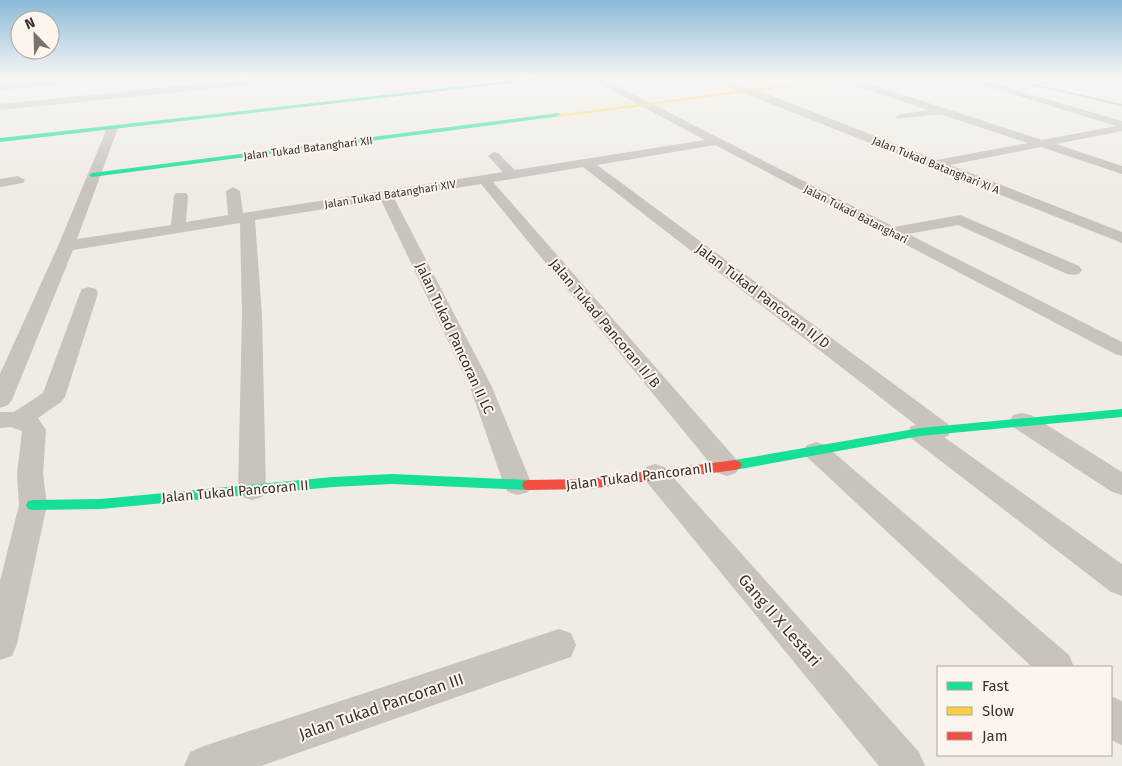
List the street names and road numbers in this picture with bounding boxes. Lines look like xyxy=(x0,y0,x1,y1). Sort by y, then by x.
street label: Jalan Tukad Batanghari XII xyxy=(243,134,373,163)
street label: Jalan Tukad Batanghari XI A xyxy=(870,134,1002,197)
street label: Jalan Tukad Batanghari XIV xyxy=(323,178,458,211)
street label: Jalan Tukad Batanghari xyxy=(802,183,910,246)
street label: Jalan Tukad Pancoran II/D xyxy=(692,240,833,352)
street label: Jalan Tukad Pancoran II/B xyxy=(546,255,664,391)
street label: Jalan Tukad Pancoran II LC xyxy=(412,260,497,417)
street label: Jalan Tukad Pancoran II xyxy=(565,459,713,494)
street label: Jalan Tukad Pancoran II xyxy=(161,477,309,506)
street label: Gang II X Lestari xyxy=(734,570,825,670)
street label: Jalan Tukad Pancoran III xyxy=(296,669,466,744)

